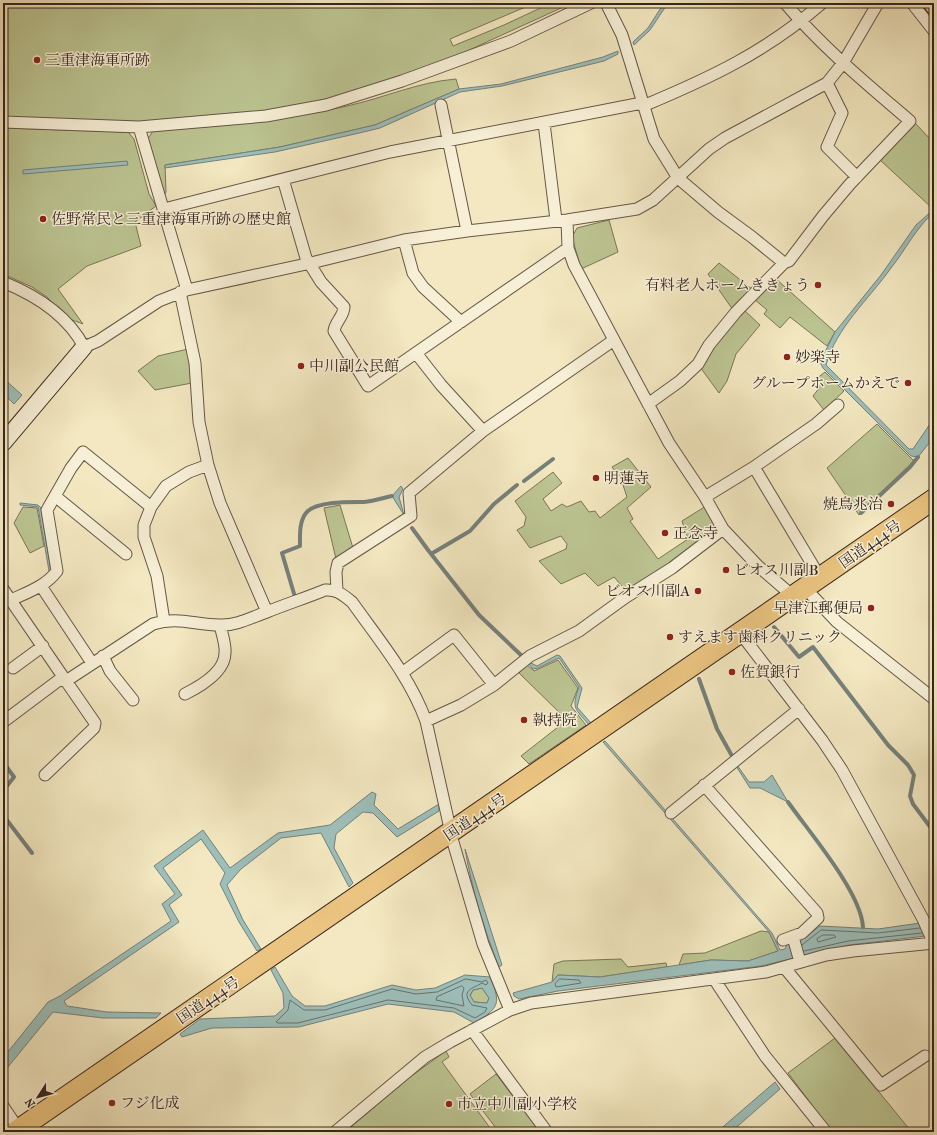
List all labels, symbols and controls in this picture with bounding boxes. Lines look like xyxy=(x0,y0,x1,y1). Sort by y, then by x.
place label: 三重津海軍所跡 xyxy=(45,51,150,69)
marker: 三重津海軍所跡 xyxy=(32,55,42,65)
place label: 佐野常民と三重津海軍所跡の歴史館 xyxy=(51,210,291,228)
marker: 佐野常民と三重津海軍所跡の歴史館 xyxy=(38,214,48,224)
place label: 有料老人ホームききょう xyxy=(645,276,810,294)
marker: 有料老人ホームききょう xyxy=(813,280,823,290)
place label: 妙楽寺 xyxy=(795,348,840,366)
marker: 妙楽寺 xyxy=(782,352,792,362)
place label: 中川副公民館 xyxy=(309,357,399,375)
marker: 中川副公民館 xyxy=(296,361,306,371)
place label: グループホームかえで xyxy=(751,374,900,392)
marker: グループホームかえで xyxy=(903,378,913,388)
place label: 明蓮寺 xyxy=(604,469,649,487)
marker: 明蓮寺 xyxy=(591,473,601,483)
place label: 焼鳥兆治 xyxy=(823,495,883,513)
marker: 焼鳥兆治 xyxy=(886,499,896,509)
street label: 国道444号 xyxy=(835,516,905,572)
place label: 正念寺 xyxy=(673,524,718,542)
marker: 正念寺 xyxy=(660,528,670,538)
place label: ビオス川副B xyxy=(734,561,819,579)
marker: ビオス川副B xyxy=(721,565,731,575)
place label: ビオス川副A xyxy=(605,582,690,600)
marker: ビオス川副A xyxy=(693,586,703,596)
place label: 早津江郵便局 xyxy=(773,599,863,617)
marker: 早津江郵便局 xyxy=(866,603,876,613)
place label: すえます歯科クリニック xyxy=(678,628,842,646)
marker: すえます歯科クリニック xyxy=(665,632,675,642)
place label: 佐賀銀行 xyxy=(740,663,800,681)
marker: 佐賀銀行 xyxy=(727,667,737,677)
place label: 執持院 xyxy=(532,711,577,729)
marker: 執持院 xyxy=(519,715,529,725)
street label: 国道444号 xyxy=(440,789,510,845)
street label: 国道444号 xyxy=(173,972,243,1028)
north arrow xyxy=(18,1077,58,1117)
place label: フジ化成 xyxy=(120,1094,179,1112)
text: N xyxy=(22,1095,38,1110)
place label: 市立中川副小学校 xyxy=(457,1095,577,1113)
marker: フジ化成 xyxy=(107,1098,117,1108)
marker: 市立中川副小学校 xyxy=(444,1099,454,1109)

